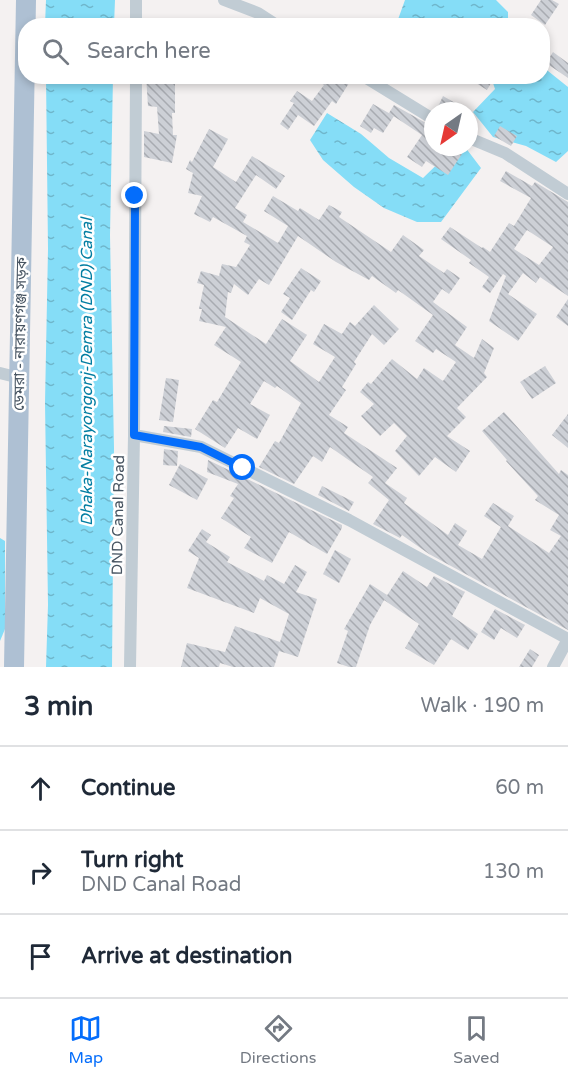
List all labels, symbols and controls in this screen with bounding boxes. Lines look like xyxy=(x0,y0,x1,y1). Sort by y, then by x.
search box xyxy=(18,18,550,84)
icon: search xyxy=(39,35,72,68)
text: Search here xyxy=(87,38,211,64)
north arrow xyxy=(424,102,478,156)
route end xyxy=(121,182,147,208)
water label: Dhaka-Narayongonj-Demra (DND) Canal xyxy=(77,216,97,526)
street label: ডেমরা - নারায়ণগঞ্জ সড়ক xyxy=(10,256,30,411)
route start xyxy=(229,454,255,480)
street label: DND Canal Road xyxy=(108,455,128,575)
text: 3 min xyxy=(24,691,93,722)
text: Walk · 190 m xyxy=(421,694,544,718)
icon: ahead xyxy=(24,772,57,805)
text: Continue xyxy=(81,775,176,801)
text: 60 m xyxy=(495,776,544,800)
text: Turn right xyxy=(81,847,183,873)
icon: right xyxy=(24,856,57,889)
text: 130 m xyxy=(483,860,544,884)
text: DND Canal Road xyxy=(81,873,241,897)
icon: arrive xyxy=(24,940,57,973)
text: Arrive at destination xyxy=(81,943,292,969)
tab: Map xyxy=(68,1012,103,1068)
tab: Directions xyxy=(240,1012,316,1068)
tab: Saved xyxy=(453,1012,500,1068)

